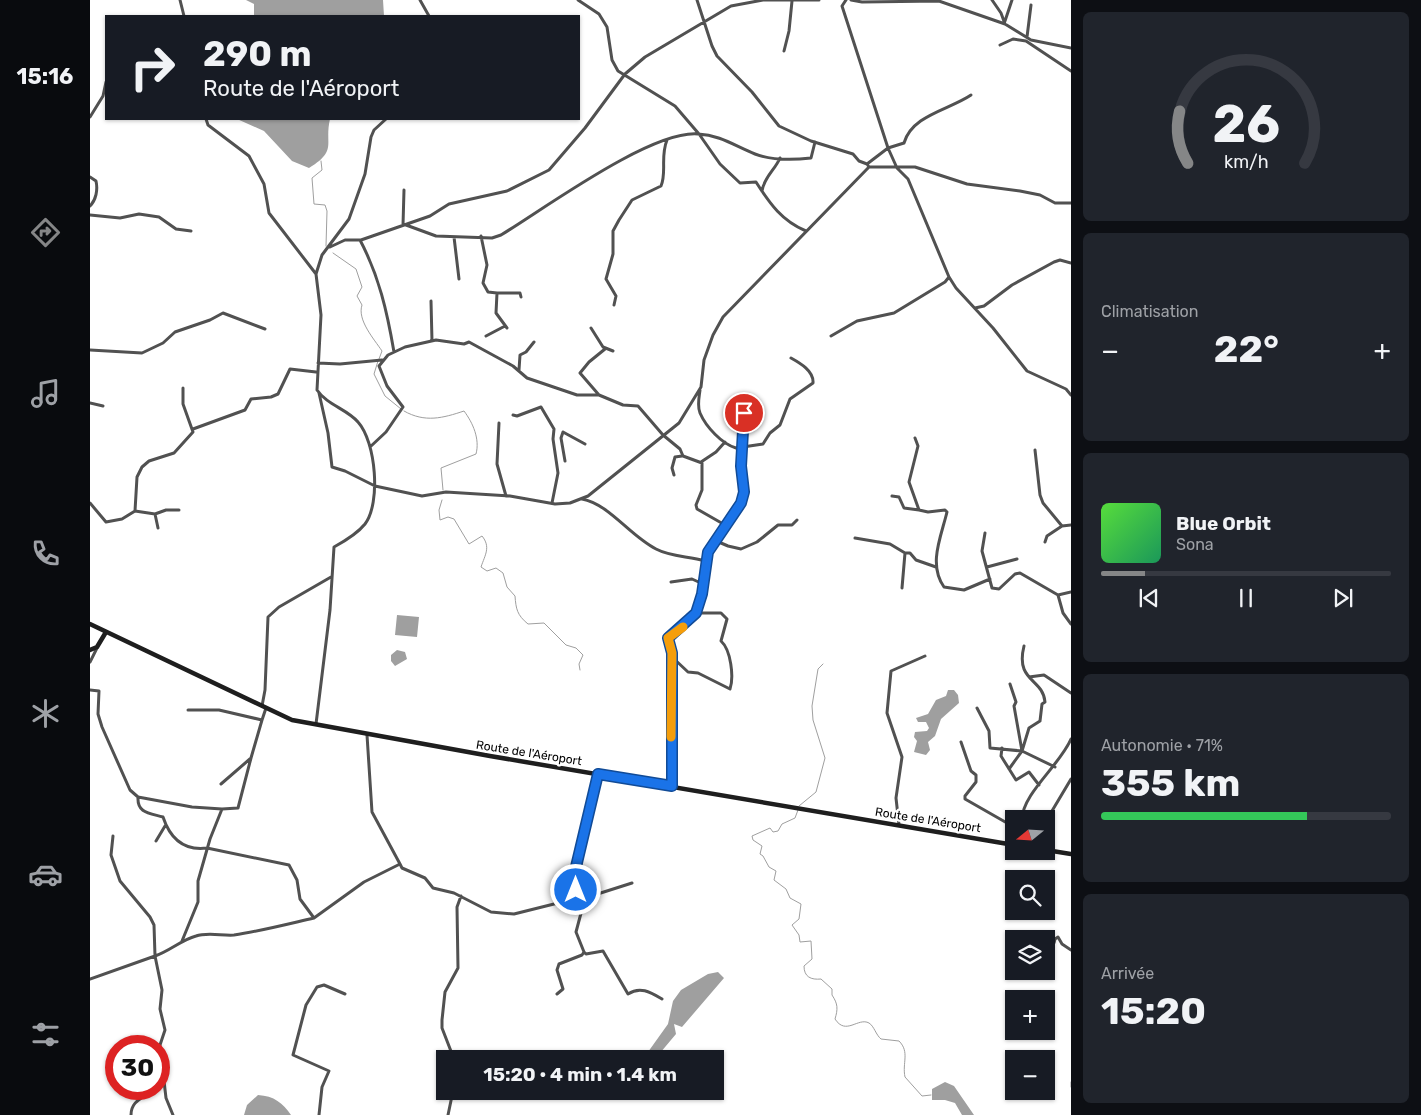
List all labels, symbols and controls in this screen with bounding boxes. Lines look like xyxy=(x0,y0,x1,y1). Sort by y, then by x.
text: 290 m xyxy=(203,33,312,75)
icon: right xyxy=(120,35,185,100)
text: 15:16 xyxy=(17,63,73,90)
text: Route de l'Aéroport xyxy=(203,75,399,102)
text: 26 xyxy=(1212,93,1280,155)
text: km/h xyxy=(1224,151,1268,172)
icon: directions xyxy=(28,215,63,250)
text: Climatisation xyxy=(1101,302,1198,321)
text: 22° xyxy=(1214,326,1279,372)
text: − xyxy=(1101,334,1119,367)
text: + xyxy=(1374,334,1391,367)
icon: music xyxy=(28,376,63,411)
pin xyxy=(723,392,765,434)
icon: arrive xyxy=(730,399,758,427)
text: Blue Orbit xyxy=(1176,512,1271,535)
text: Sona xyxy=(1176,535,1214,554)
icon: phone xyxy=(28,536,63,571)
icon: previous xyxy=(1135,584,1163,612)
icon: pause xyxy=(1232,584,1260,612)
icon: next xyxy=(1329,584,1357,612)
icon: climate xyxy=(28,696,63,731)
text: Autonomie · 71% xyxy=(1101,736,1223,755)
street label: Route de l'Aéroport xyxy=(475,738,583,768)
text: 355 km xyxy=(1101,760,1240,806)
street label: Route de l'Aéroport xyxy=(874,805,982,835)
north arrow xyxy=(1005,810,1055,860)
map controls xyxy=(1005,810,1055,1100)
icon: car xyxy=(28,857,63,892)
position arrow xyxy=(549,863,601,915)
button: search xyxy=(1005,870,1055,920)
button: layers xyxy=(1005,930,1055,980)
text: Arrivée xyxy=(1101,964,1154,983)
text: 15:20 xyxy=(1101,988,1206,1034)
button: + xyxy=(1005,990,1055,1040)
icon: filters xyxy=(28,1017,63,1052)
speed limit sign: 30 xyxy=(105,1035,170,1100)
button: − xyxy=(1005,1050,1055,1100)
text: 15:20 · 4 min · 1.4 km xyxy=(483,1063,677,1086)

